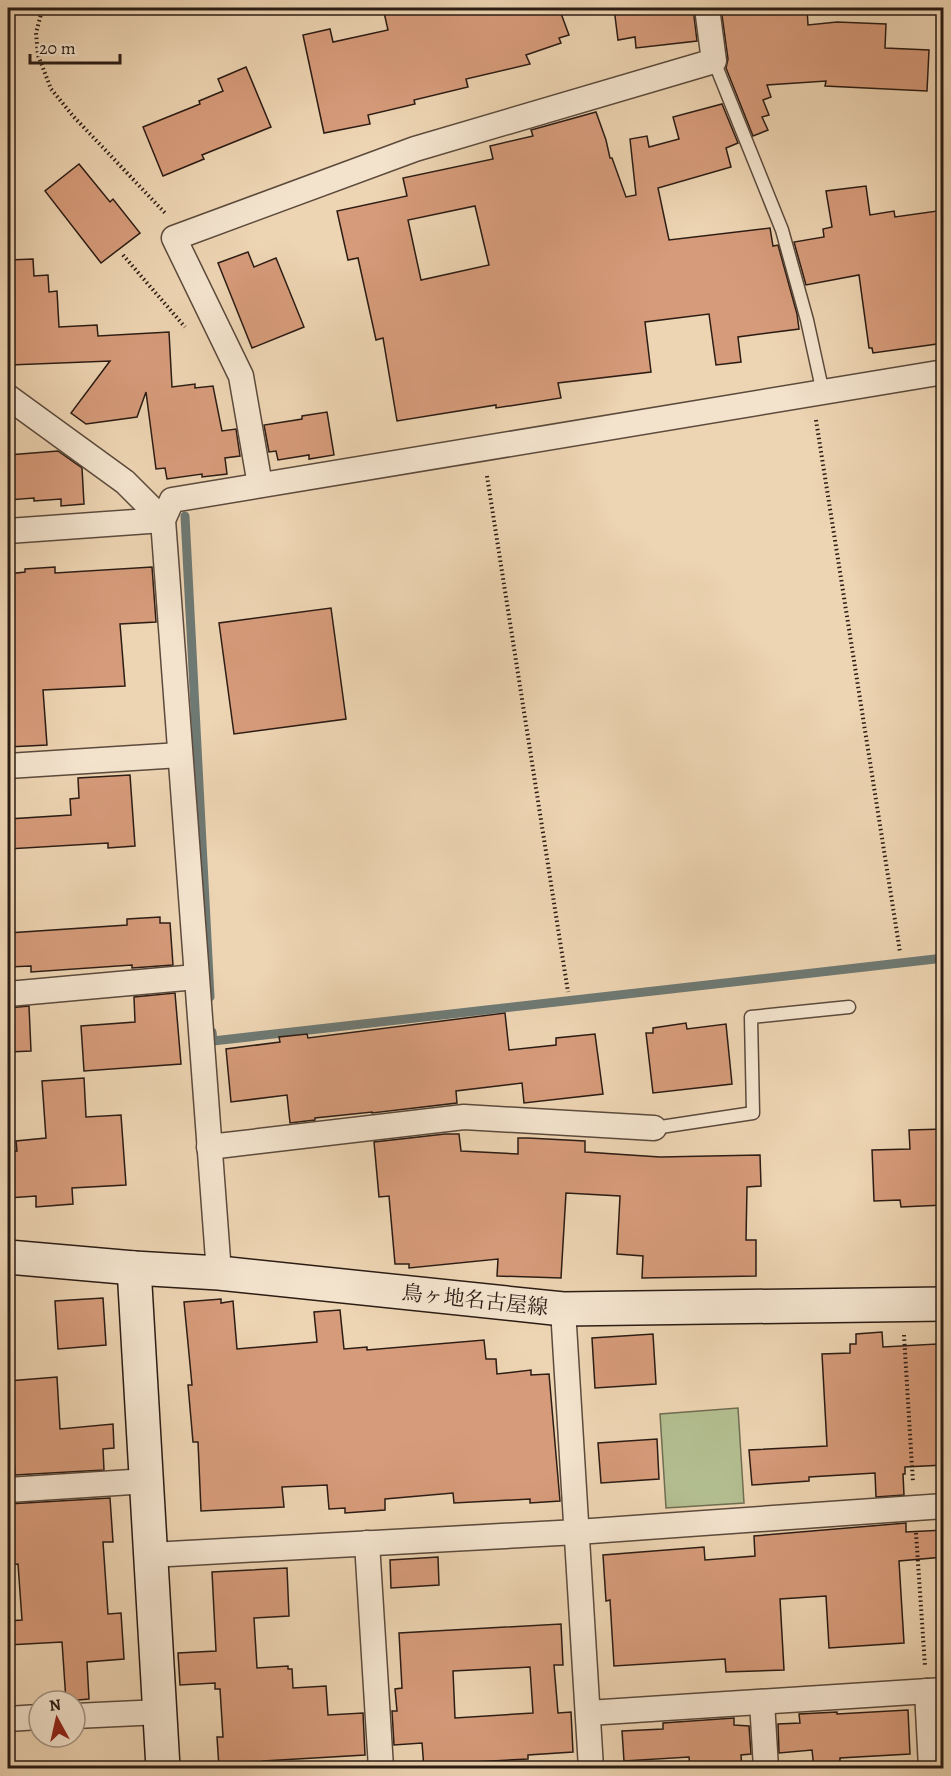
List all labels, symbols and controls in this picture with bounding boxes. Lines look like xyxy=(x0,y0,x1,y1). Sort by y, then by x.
scale bar xyxy=(30,27,120,65)
text: 20 m xyxy=(39,36,76,60)
street label: 鳥ヶ地名古屋線 xyxy=(400,1278,550,1322)
north arrow xyxy=(27,1689,87,1749)
text: N xyxy=(48,1693,63,1717)

